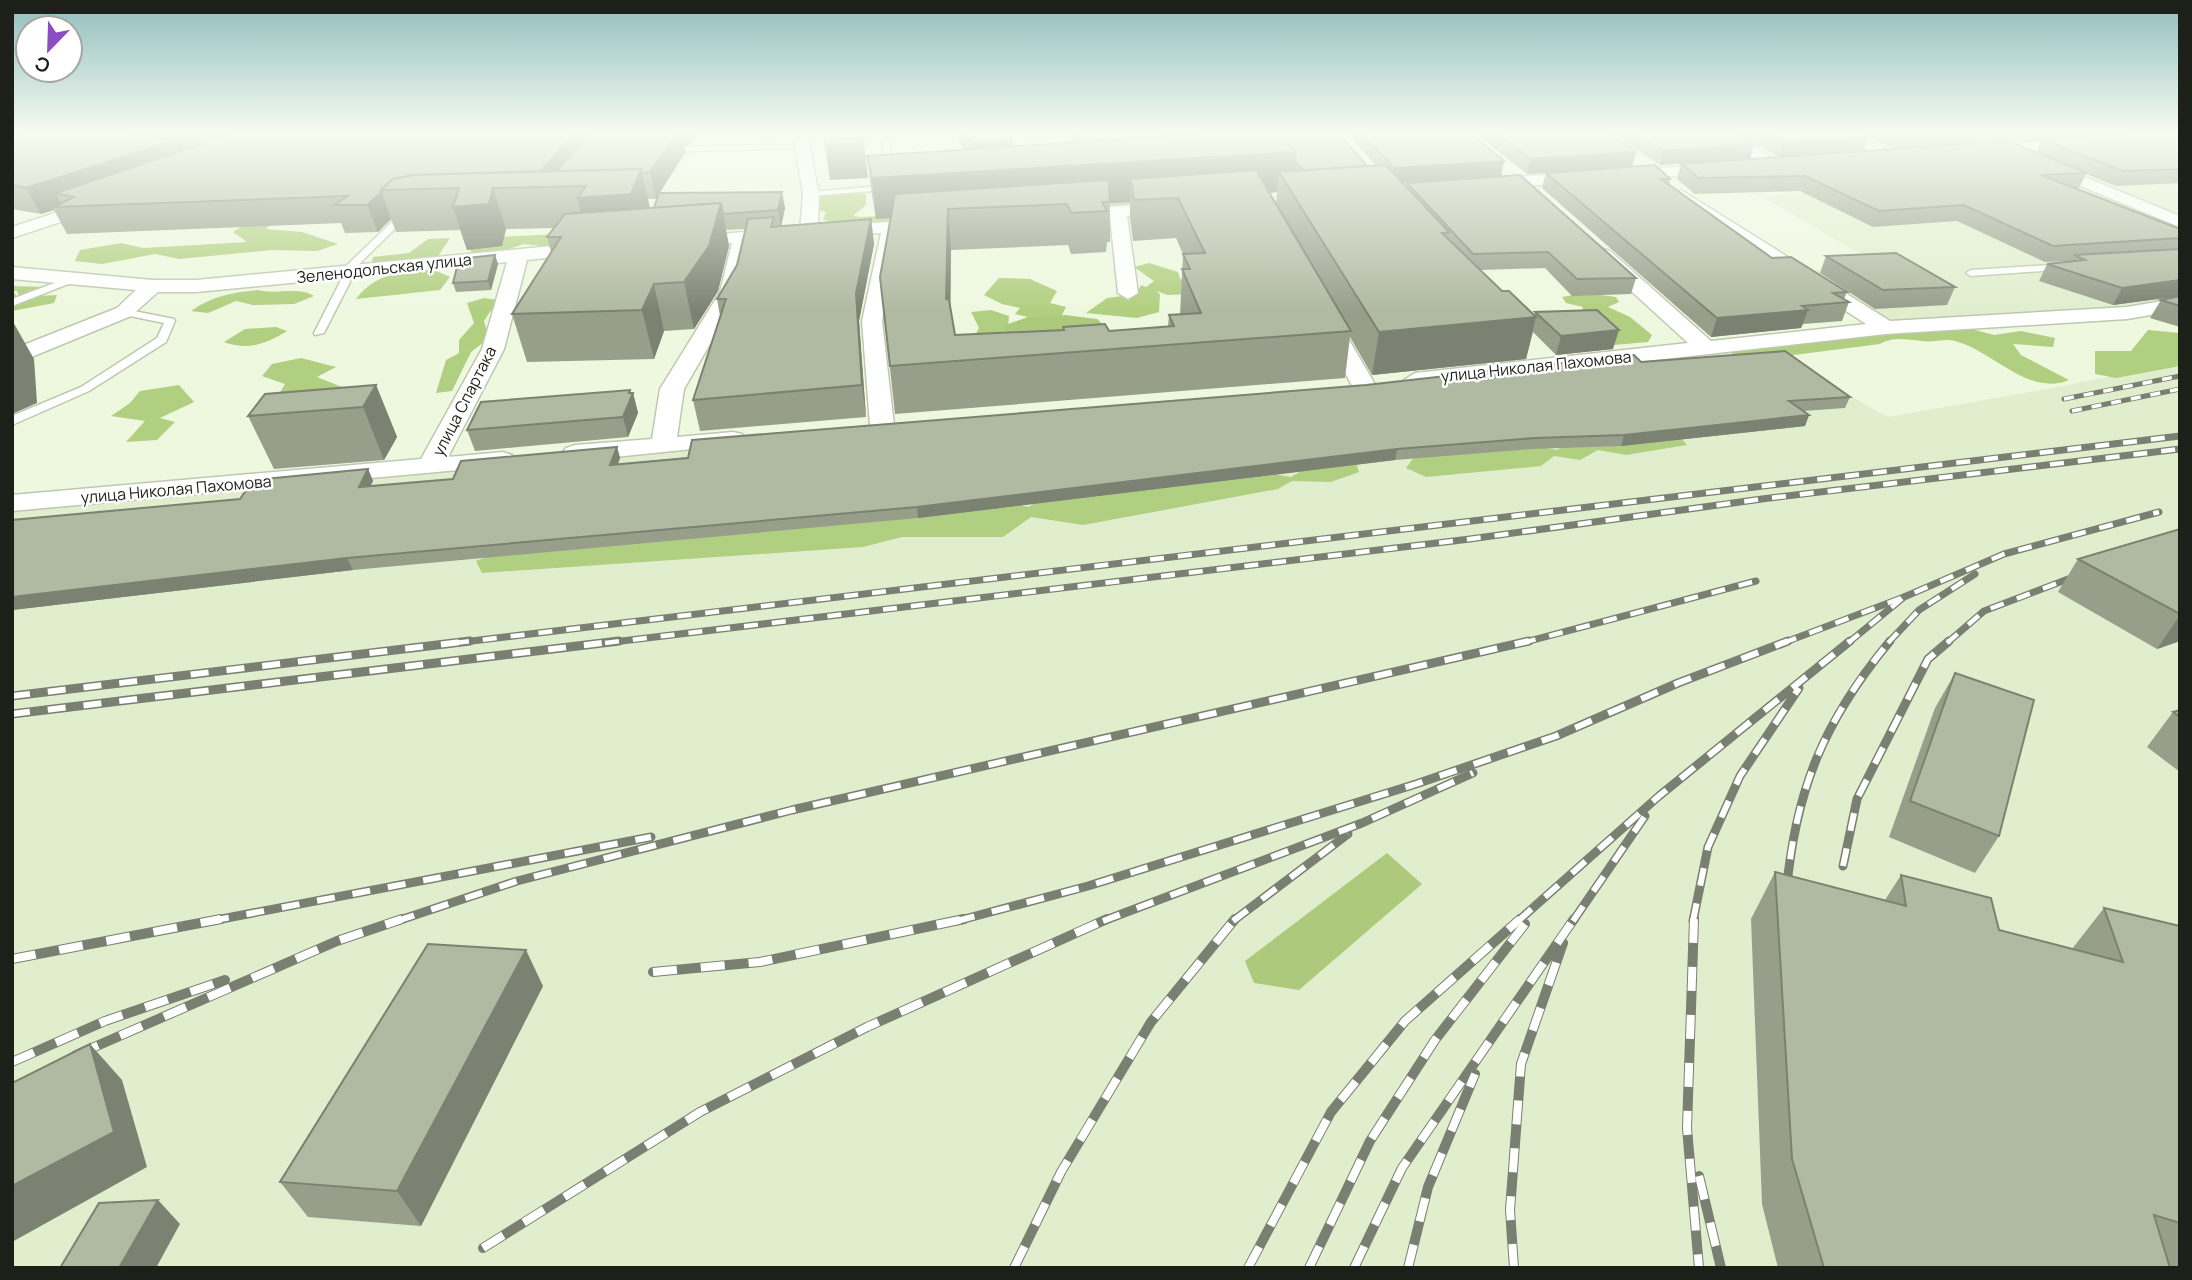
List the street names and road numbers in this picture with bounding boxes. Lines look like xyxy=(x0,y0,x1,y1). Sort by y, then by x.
street label: Зеленодольская улица xyxy=(295,248,473,288)
street label: улица Спартака xyxy=(427,342,501,460)
street label: улица Николая Пахомова xyxy=(1440,345,1632,387)
street label: улица Николая Пахомова xyxy=(80,470,272,508)

